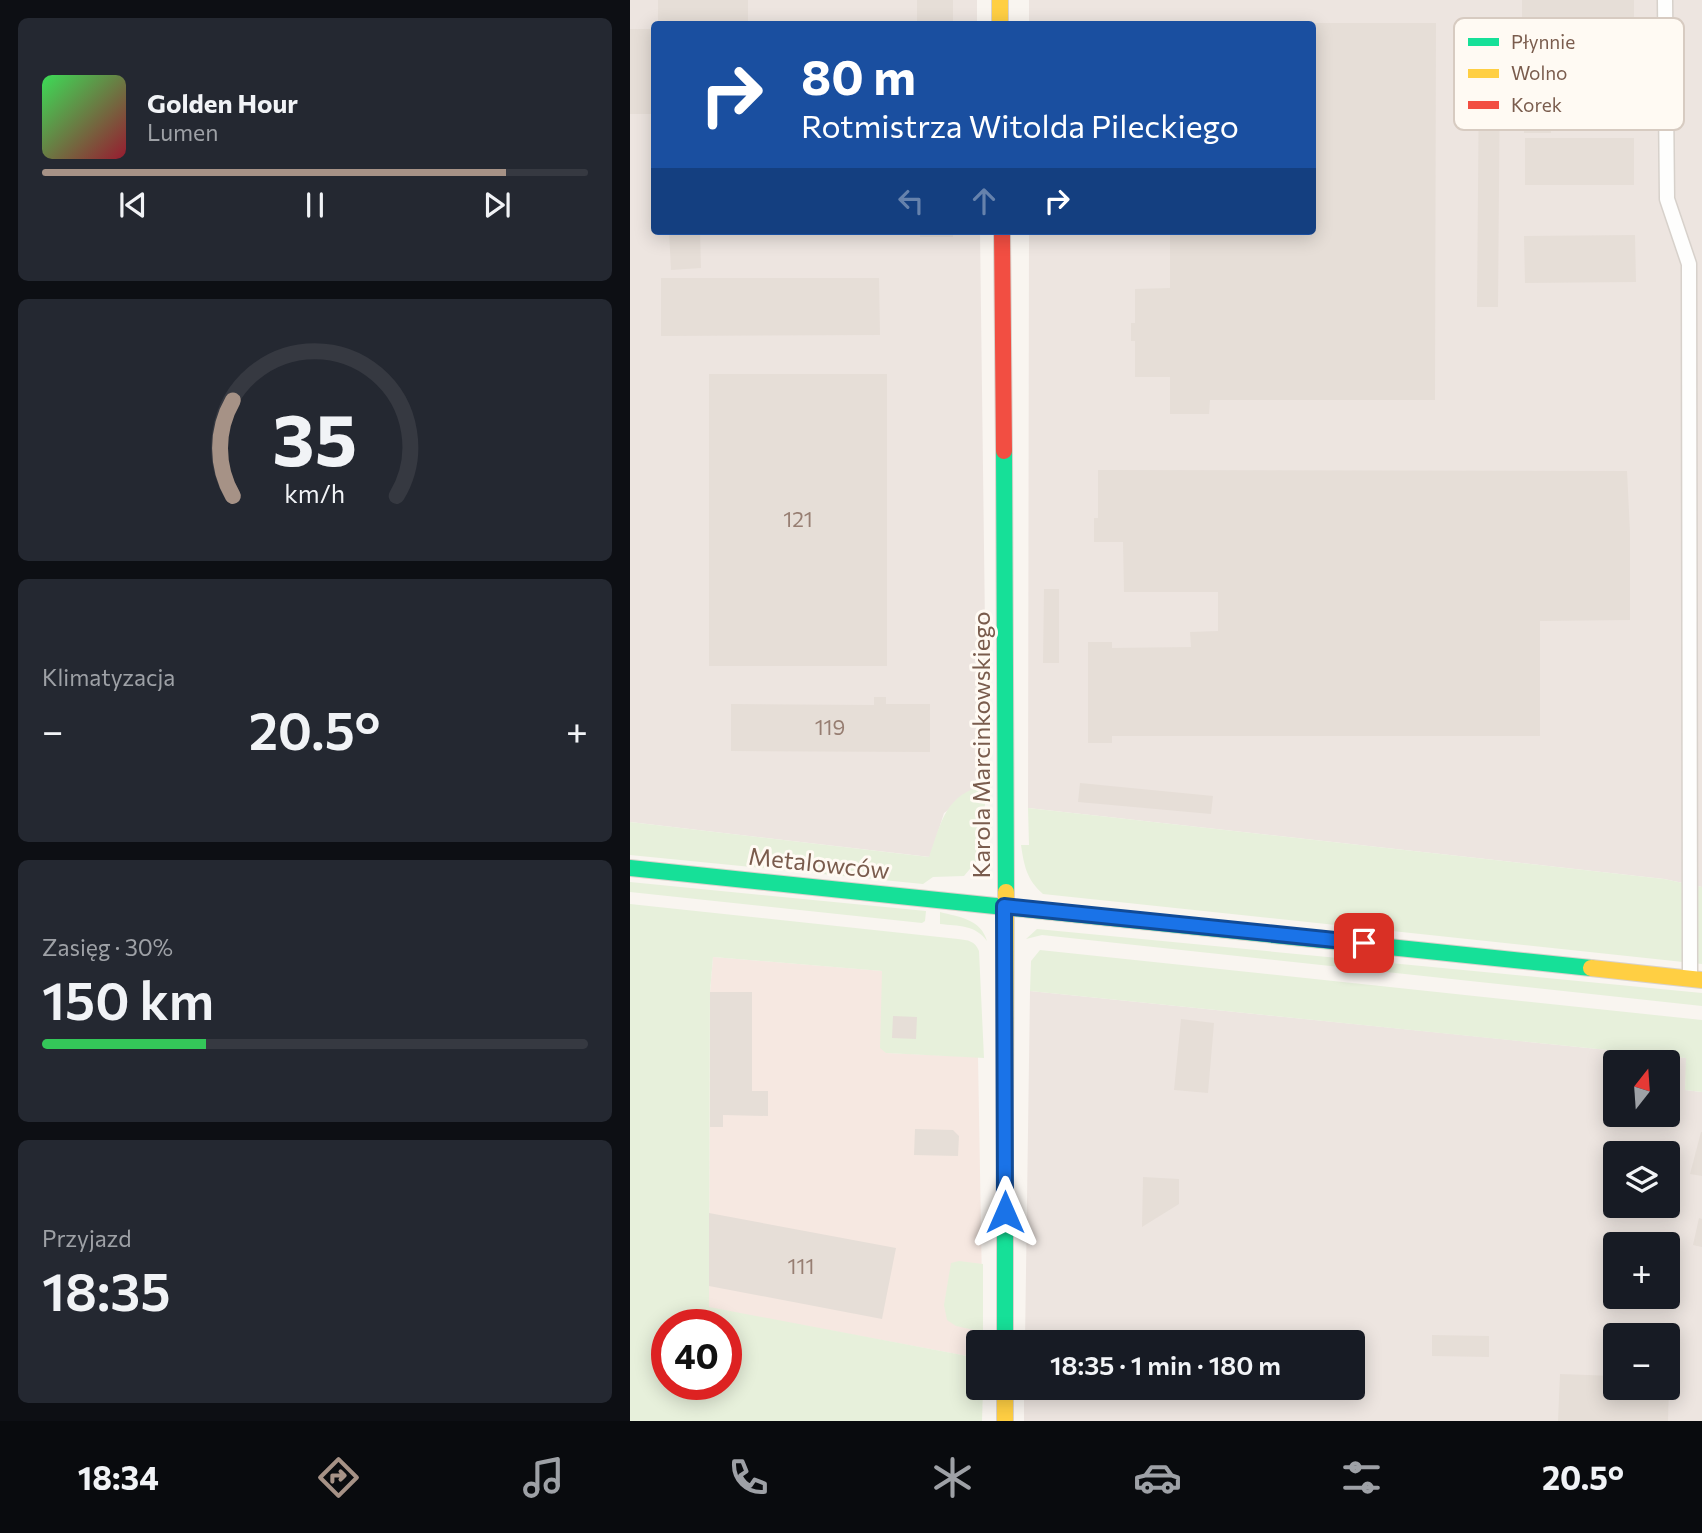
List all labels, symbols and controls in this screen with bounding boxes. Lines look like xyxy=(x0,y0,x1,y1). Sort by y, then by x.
legend xyxy=(1454,18,1684,130)
text: Płynnie xyxy=(1511,30,1575,53)
text: 80 m xyxy=(801,45,916,105)
icon: right xyxy=(686,49,777,140)
text: Wolno xyxy=(1511,61,1567,84)
text: Golden Hour xyxy=(147,87,298,118)
text: Korek xyxy=(1511,93,1562,116)
text: Rotmistrza Witolda Pileckiego xyxy=(801,105,1239,145)
text: Lumen xyxy=(147,118,218,146)
icon: left xyxy=(892,182,930,220)
icon: ahead xyxy=(965,182,1003,220)
icon: right xyxy=(1038,182,1076,220)
icon: previous xyxy=(114,186,152,224)
icon: pause xyxy=(296,186,334,224)
icon: next xyxy=(478,186,516,224)
text: 35 xyxy=(273,392,357,481)
text: km/h xyxy=(285,478,345,508)
house number: 121 xyxy=(783,506,813,531)
street label: Karola Marcinkowskiego xyxy=(966,611,995,879)
text: Klimatyzacja xyxy=(42,663,175,691)
text: 20.5° xyxy=(249,697,380,761)
text: − xyxy=(42,706,64,753)
text: + xyxy=(566,706,588,753)
house number: 119 xyxy=(815,714,845,739)
street label: Metalowców xyxy=(747,841,891,884)
pin xyxy=(1334,913,1394,973)
icon: arrive xyxy=(1345,924,1383,962)
text: Zasięg · 30% xyxy=(42,933,173,961)
text: 150 km xyxy=(42,967,214,1031)
north arrow xyxy=(1603,1050,1680,1127)
map controls xyxy=(1603,1050,1680,1400)
button: layers xyxy=(1603,1141,1680,1218)
position arrow xyxy=(968,1175,1042,1249)
text: Przyjazd xyxy=(42,1224,132,1252)
button: + xyxy=(1603,1232,1680,1309)
house number: 111 xyxy=(788,1253,814,1278)
text: 18:35 xyxy=(42,1258,171,1322)
speed limit sign: 40 xyxy=(651,1309,742,1400)
button: − xyxy=(1603,1323,1680,1400)
text: 18:35 · 1 min · 180 m xyxy=(1050,1349,1281,1380)
icon: directions xyxy=(314,1453,363,1502)
icon: music xyxy=(519,1453,568,1502)
icon: phone xyxy=(724,1453,773,1502)
icon: climate xyxy=(928,1453,977,1502)
icon: car xyxy=(1133,1453,1182,1502)
icon: filters xyxy=(1337,1453,1386,1502)
text: 18:34 xyxy=(78,1457,159,1497)
text: 20.5° xyxy=(1542,1457,1624,1497)

